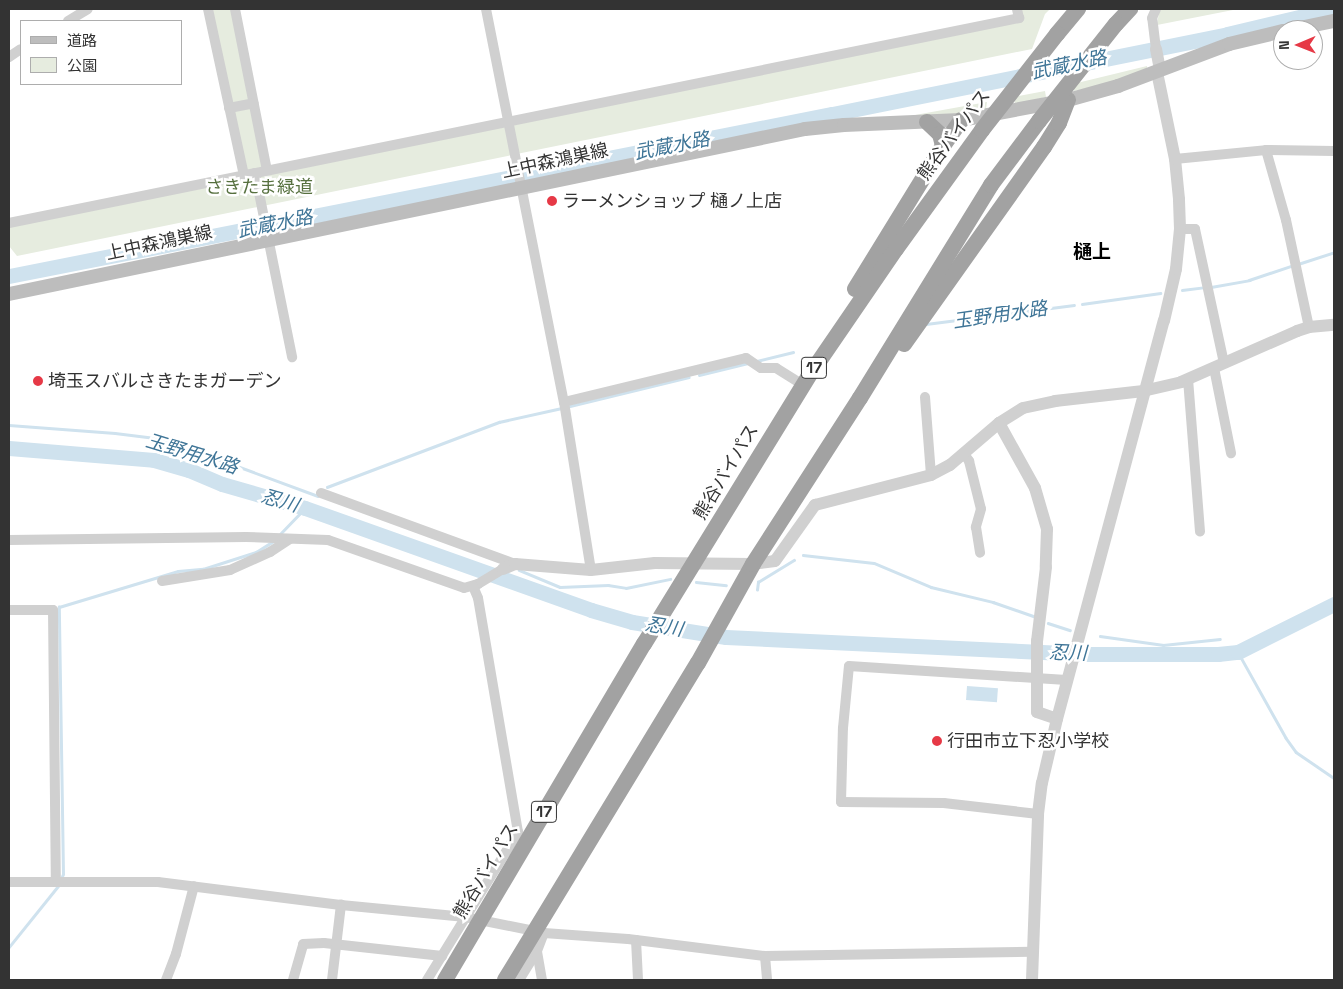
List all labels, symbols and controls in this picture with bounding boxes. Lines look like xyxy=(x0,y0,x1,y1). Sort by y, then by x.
legend xyxy=(20,20,182,85)
north arrow xyxy=(1273,20,1323,70)
text: 道路 xyxy=(67,31,97,50)
text: N xyxy=(1275,40,1293,50)
water label: 武蔵水路 xyxy=(1029,46,1109,84)
text: 公園 xyxy=(67,56,97,75)
street label: 熊谷バイパス xyxy=(913,85,995,185)
water label: 武蔵水路 xyxy=(633,128,711,164)
street label: 上中森鴻巣線 xyxy=(500,139,610,183)
park label: さきたま緑道 xyxy=(205,176,313,198)
place label: ラーメンショップ 樋ノ上店 xyxy=(562,190,783,212)
marker: ラーメンショップ 樋ノ上店 xyxy=(546,195,558,207)
water label: 武蔵水路 xyxy=(236,206,314,242)
street label: 上中森鴻巣線 xyxy=(104,221,214,265)
district label: 樋上 xyxy=(1073,241,1111,263)
water label: 玉野用水路 xyxy=(951,297,1049,333)
road number: 17 xyxy=(800,354,828,382)
place label: 埼玉スバルさきたまガーデン xyxy=(48,370,282,392)
marker: 埼玉スバルさきたまガーデン xyxy=(32,375,44,387)
street label: 熊谷バイパス xyxy=(689,420,763,524)
water label: 玉野用水路 xyxy=(143,429,241,479)
water label: 忍川 xyxy=(259,485,301,517)
water label: 忍川 xyxy=(643,613,685,641)
water label: 忍川 xyxy=(1049,641,1087,665)
place label: 行田市立下忍小学校 xyxy=(947,730,1109,752)
marker: 行田市立下忍小学校 xyxy=(931,735,943,747)
road number: 17 xyxy=(530,799,558,826)
street label: 熊谷バイパス xyxy=(449,819,523,923)

